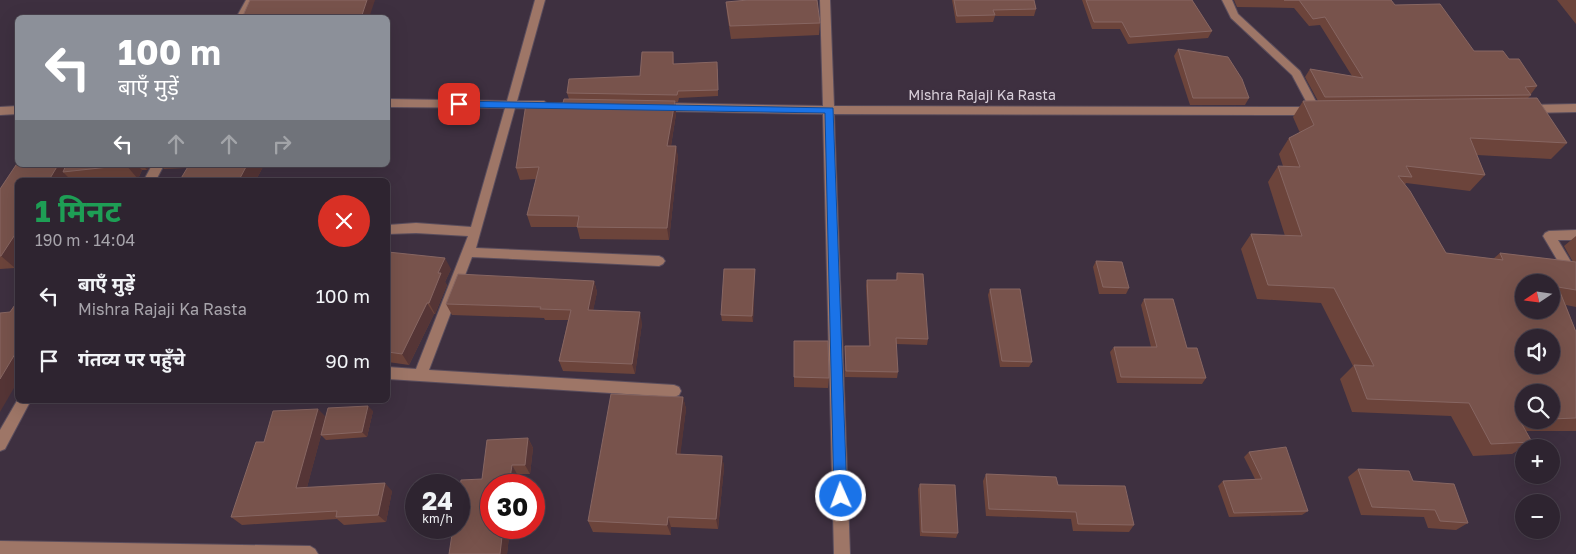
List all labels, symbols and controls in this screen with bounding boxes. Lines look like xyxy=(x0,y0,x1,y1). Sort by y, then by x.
text: 100 m xyxy=(118,31,221,73)
icon: left xyxy=(35,35,100,100)
text: बाएँ मुड़ें xyxy=(118,73,179,100)
pin xyxy=(438,83,480,125)
street label: Mishra Rajaji Ka Rasta xyxy=(908,86,1056,103)
icon: arrive xyxy=(445,90,473,118)
icon: left xyxy=(109,130,137,158)
icon: ahead xyxy=(162,130,190,158)
icon: ahead xyxy=(215,130,243,158)
icon: right xyxy=(268,130,296,158)
text: 1 मिनट xyxy=(35,193,121,229)
button: close xyxy=(318,195,370,247)
text: 190 m · 14:04 xyxy=(35,230,135,250)
text: बाएँ मुड़ें xyxy=(78,272,135,295)
north arrow xyxy=(1515,274,1560,319)
map controls xyxy=(1515,274,1560,539)
icon: left xyxy=(35,282,63,310)
text: 100 m xyxy=(316,284,370,307)
text: Mishra Rajaji Ka Rasta xyxy=(78,299,247,319)
button: sound xyxy=(1515,329,1560,374)
icon: arrive xyxy=(35,347,63,375)
text: गंतव्य पर पहुँचे xyxy=(78,347,185,370)
text: 90 m xyxy=(325,349,370,372)
button: search xyxy=(1515,384,1560,429)
button: + xyxy=(1515,439,1560,484)
position arrow xyxy=(814,469,866,521)
speed limit sign: 30 xyxy=(480,474,545,539)
text: 24 xyxy=(422,485,453,516)
button: − xyxy=(1515,494,1560,539)
text: km/h xyxy=(422,511,453,526)

